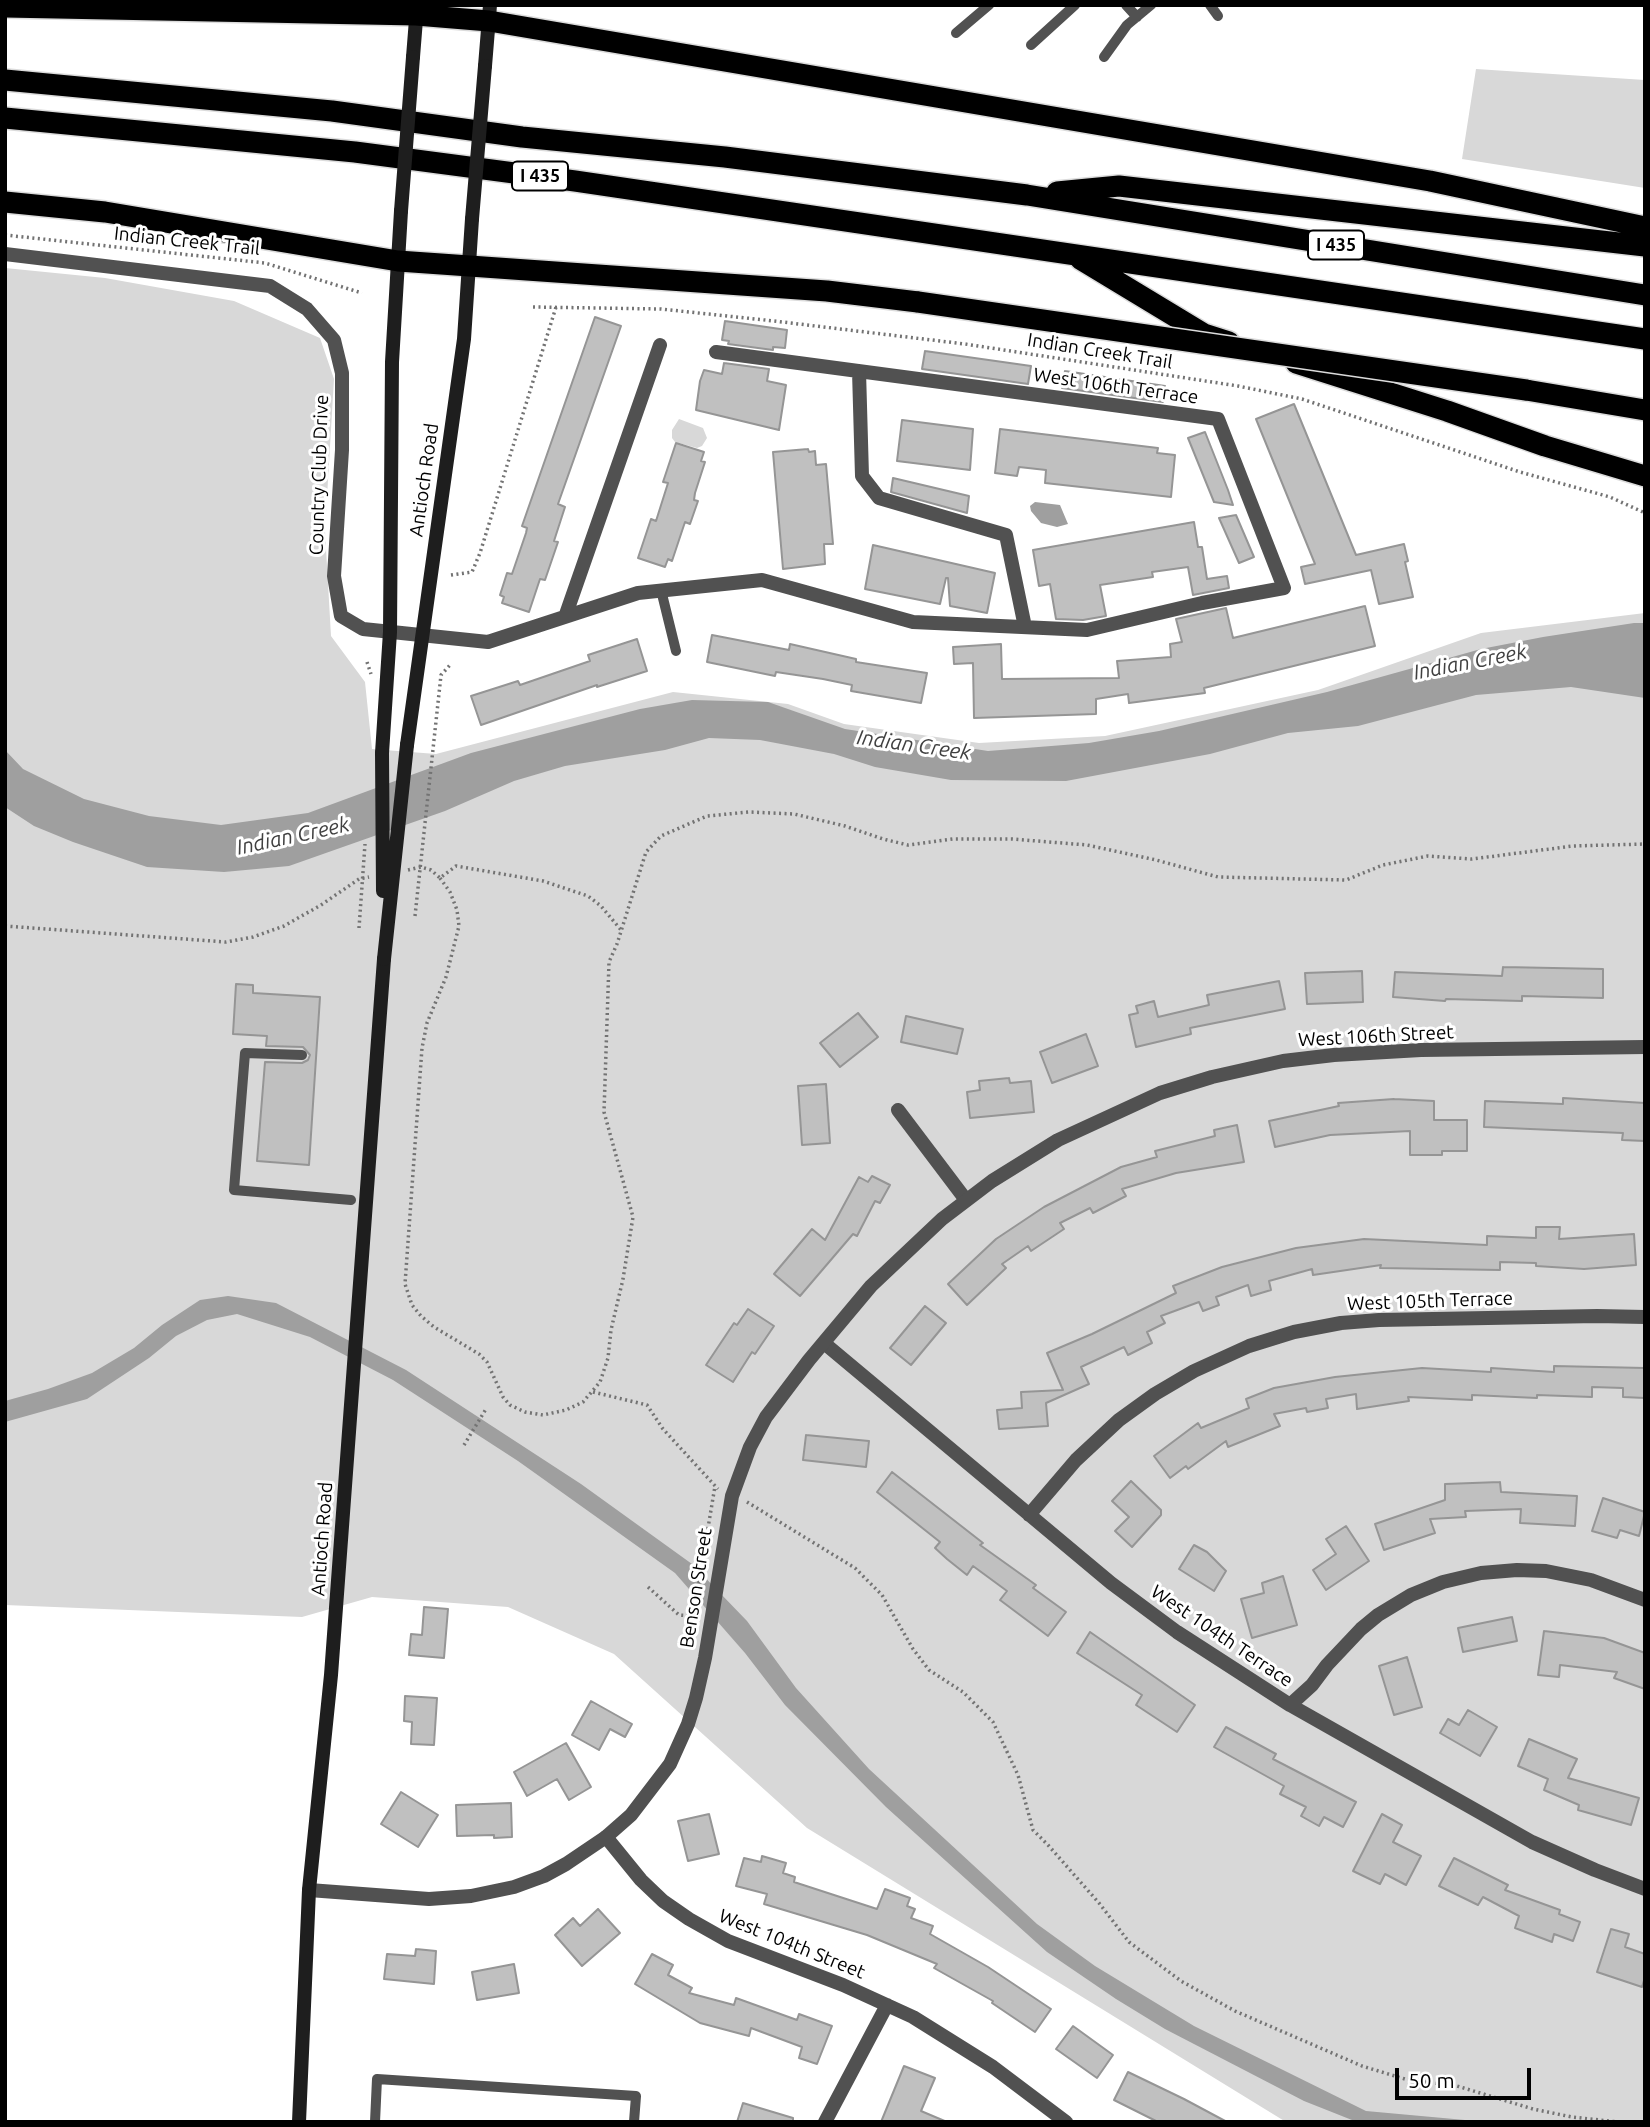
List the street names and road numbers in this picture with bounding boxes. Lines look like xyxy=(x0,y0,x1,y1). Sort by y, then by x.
road number: I 435 xyxy=(512,162,568,190)
street label: Indian Creek Trail xyxy=(113,222,261,260)
road number: I 435 xyxy=(1308,230,1364,260)
street label: Indian Creek Trail xyxy=(1026,328,1174,374)
street label: West 106th Terrace xyxy=(1032,363,1200,409)
street label: Country Club Drive xyxy=(305,394,333,556)
street label: Antioch Road xyxy=(405,422,443,538)
street label: West 106th Street xyxy=(1298,1021,1454,1051)
street label: West 105th Terrace xyxy=(1347,1287,1513,1315)
street label: Antioch Road xyxy=(307,1481,337,1597)
street label: Benson Street xyxy=(675,1526,717,1650)
street label: West 104th Terrace xyxy=(1147,1580,1297,1692)
street label: West 104th Street xyxy=(716,1904,868,1984)

